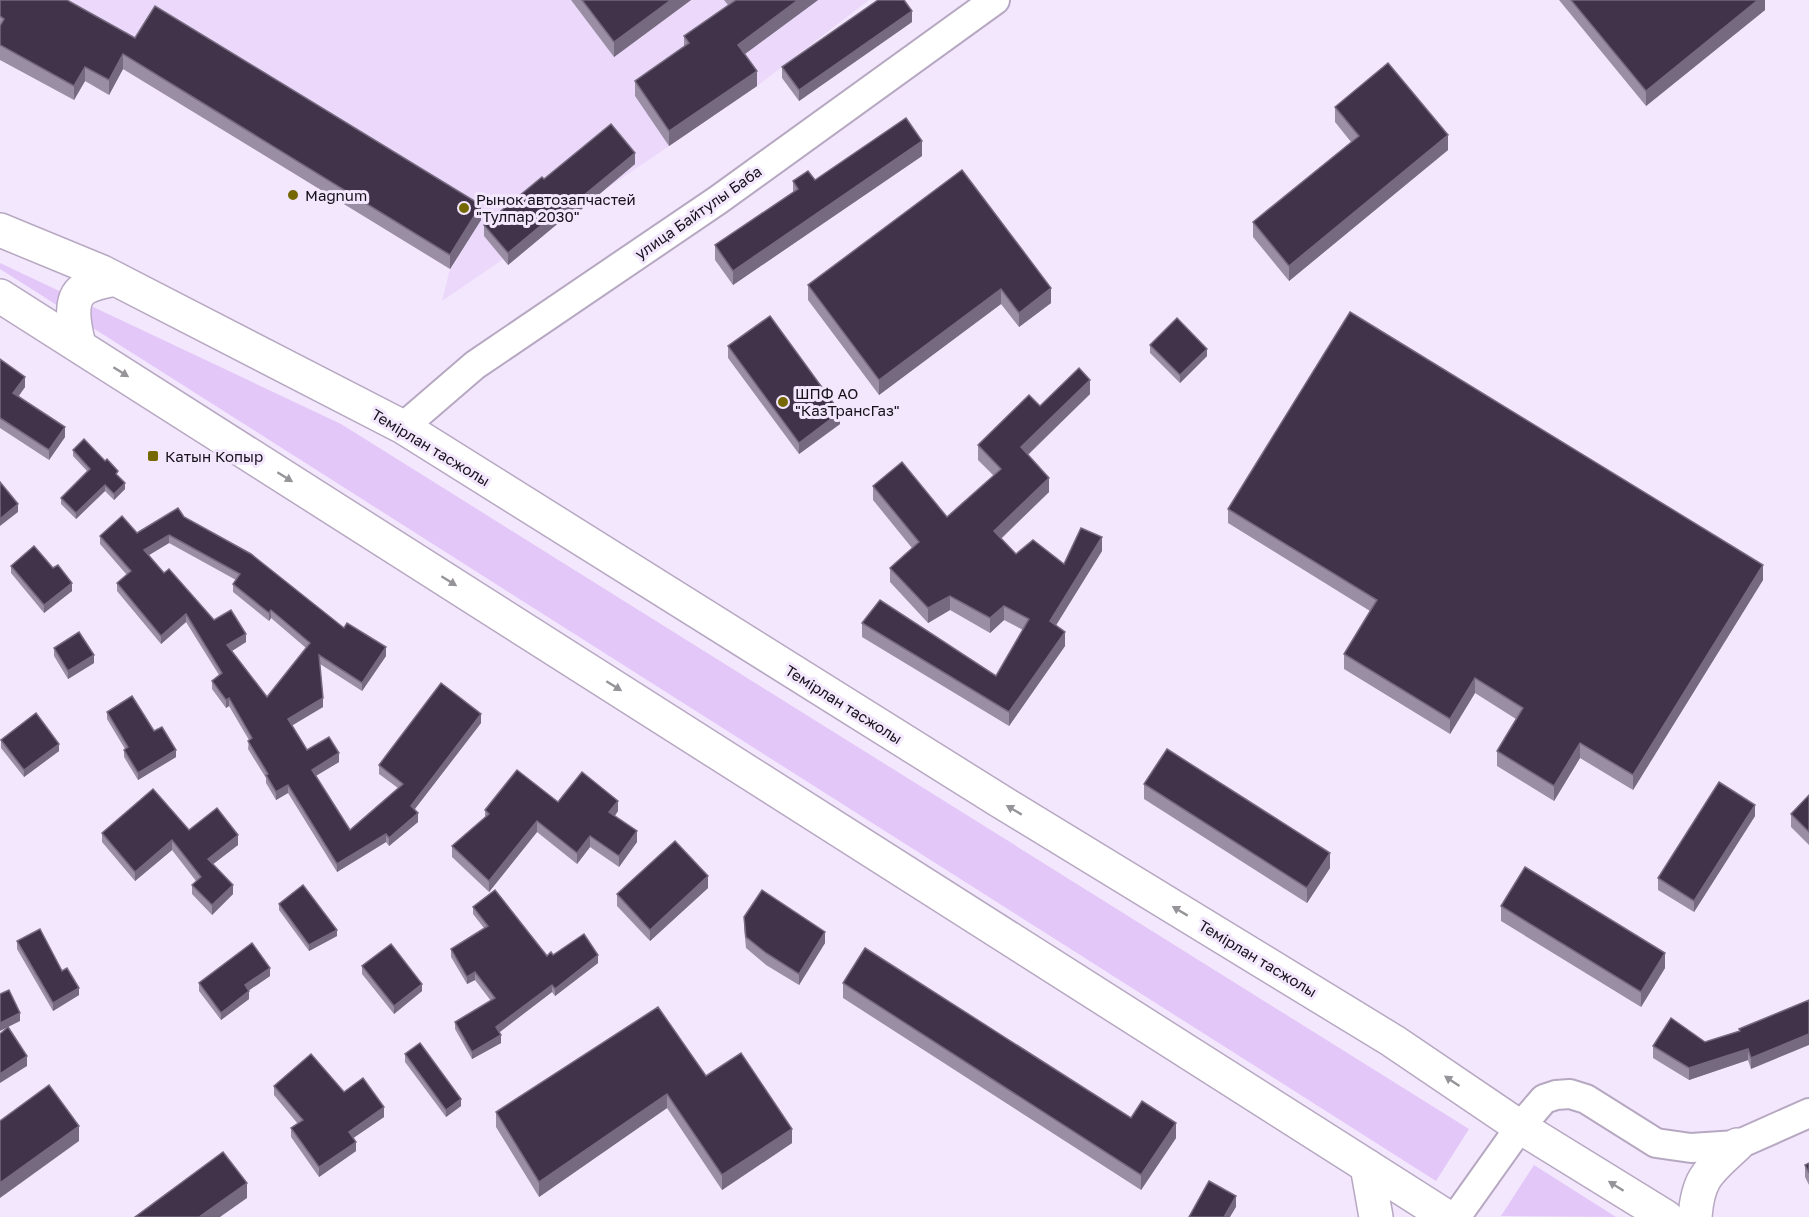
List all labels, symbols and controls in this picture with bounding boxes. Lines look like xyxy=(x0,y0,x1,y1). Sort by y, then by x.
street label: улица Байтулы Баба xyxy=(631,161,765,263)
place label: Magnum xyxy=(305,186,367,204)
marker: Magnum xyxy=(286,188,300,202)
place label: Рынок автозапчастей "Тулпар 2030" xyxy=(476,190,636,225)
marker: Рынок автозапчастей "Тулпар 2030" xyxy=(457,201,471,215)
one-way arrow xyxy=(112,366,129,377)
place label: ШПФ АО "КазТрансГаз" xyxy=(795,384,899,419)
marker: ШПФ АО "КазТрансГаз" xyxy=(776,395,790,409)
street label: Темірлан тасжолы xyxy=(369,405,493,489)
place label: Катын Копыр xyxy=(165,447,263,465)
marker: Катын Копыр xyxy=(146,449,160,463)
one-way arrow xyxy=(277,471,293,482)
one-way arrow xyxy=(441,576,458,587)
street label: Темірлан тасжолы xyxy=(782,661,906,747)
one-way arrow xyxy=(606,680,622,691)
one-way arrow xyxy=(1006,804,1022,815)
one-way arrow xyxy=(1171,906,1188,916)
street label: Темірлан тасжолы xyxy=(1196,916,1320,1000)
one-way arrow xyxy=(1445,1075,1461,1087)
one-way arrow xyxy=(1608,1181,1624,1192)

